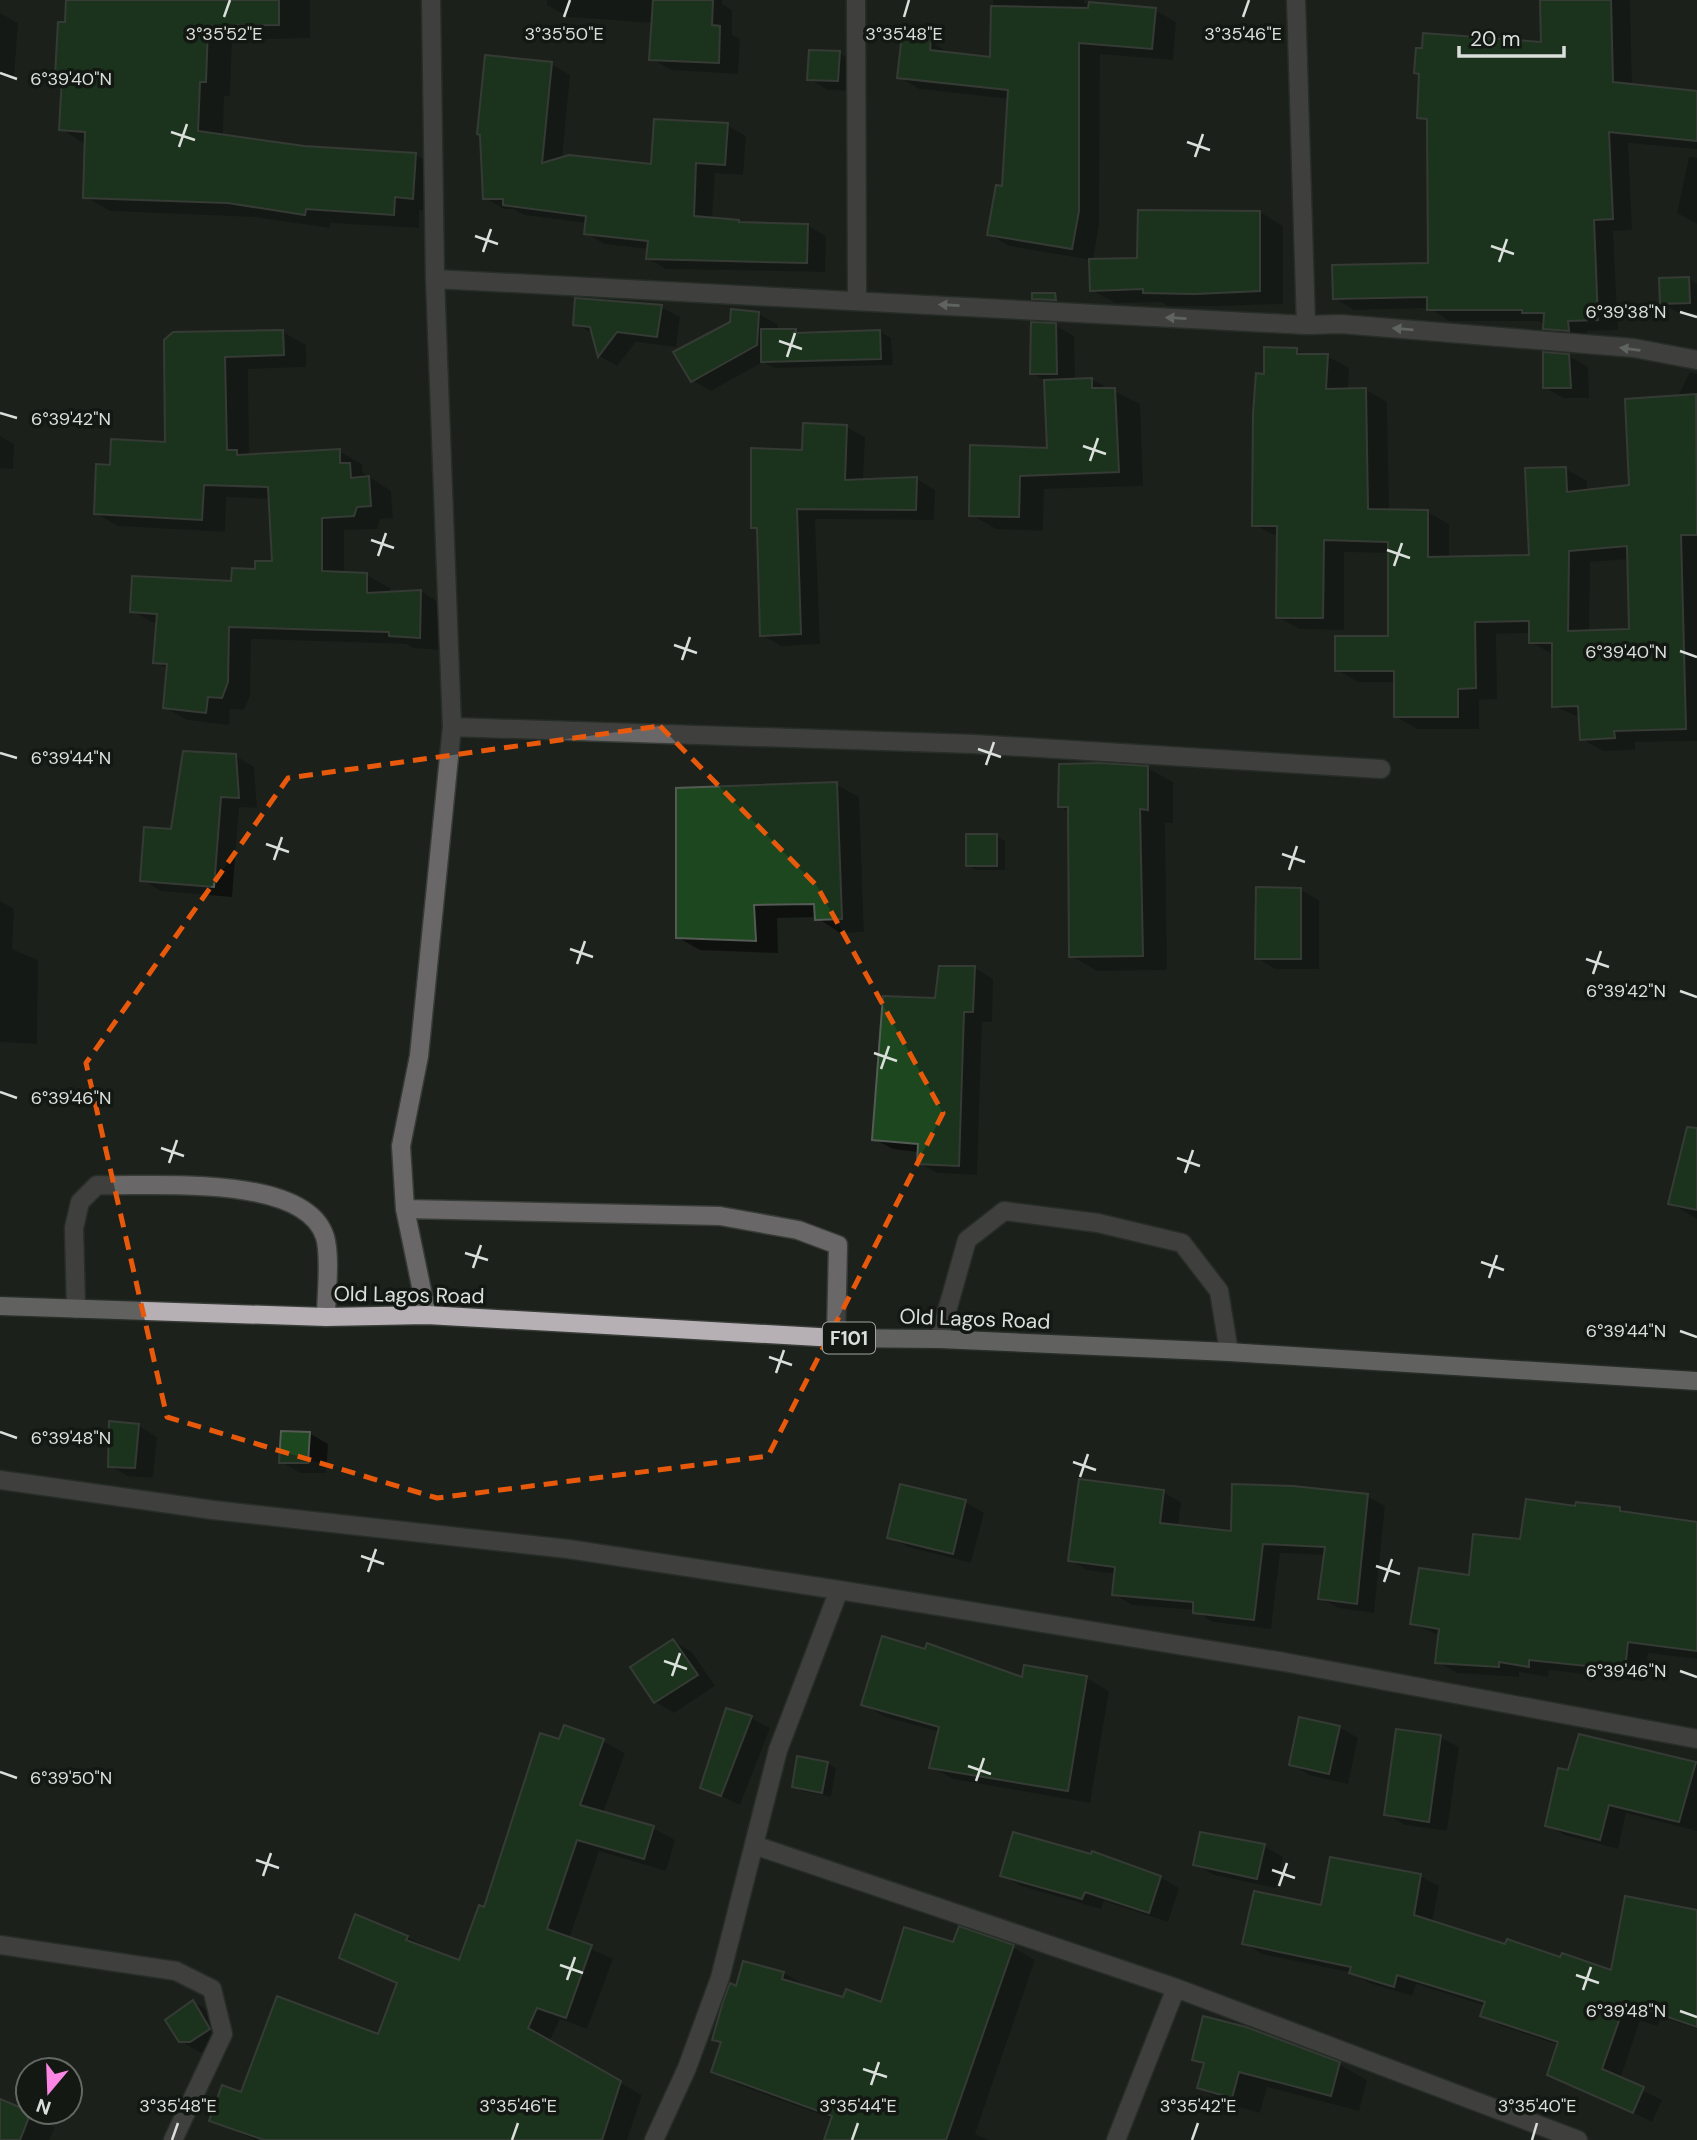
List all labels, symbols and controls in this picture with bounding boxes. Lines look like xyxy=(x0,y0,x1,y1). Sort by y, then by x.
scale bar xyxy=(1459,14,1564,58)
text: 3°35'52"E xyxy=(186,22,262,46)
text: 3°35'50"E xyxy=(524,22,604,46)
text: 3°35'48"E xyxy=(865,22,943,46)
text: 3°35'46"E xyxy=(1204,22,1282,46)
text: 20 m xyxy=(1470,25,1521,53)
text: 6°39'40"N xyxy=(30,67,112,91)
one-way arrow xyxy=(938,299,960,310)
text: 6°39'38"N xyxy=(1585,300,1667,324)
one-way arrow xyxy=(1165,312,1187,323)
one-way arrow xyxy=(1392,323,1414,334)
one-way arrow xyxy=(1619,343,1641,354)
text: 6°39'42"N xyxy=(31,407,111,431)
text: 6°39'40"N xyxy=(1585,640,1667,664)
text: 6°39'44"N xyxy=(31,746,111,770)
text: 6°39'42"N xyxy=(1586,979,1666,1003)
text: 6°39'46"N xyxy=(31,1086,111,1110)
street label: Old Lagos Road xyxy=(333,1280,485,1310)
street label: Old Lagos Road xyxy=(899,1302,1051,1336)
text: 6°39'44"N xyxy=(1586,1319,1666,1343)
road number: F101 xyxy=(823,1322,875,1354)
text: 6°39'48"N xyxy=(31,1426,111,1450)
text: 6°39'46"N xyxy=(1586,1659,1666,1683)
text: 6°39'50"N xyxy=(30,1766,112,1790)
text: 6°39'48"N xyxy=(1586,1999,1666,2023)
north arrow xyxy=(14,2056,84,2126)
text: N xyxy=(33,2093,54,2121)
text: 3°35'48"E xyxy=(139,2094,217,2118)
text: 3°35'46"E xyxy=(479,2094,557,2118)
text: 3°35'44"E xyxy=(819,2094,897,2118)
text: 3°35'42"E xyxy=(1160,2094,1236,2118)
text: 3°35'40"E xyxy=(1498,2094,1576,2118)

